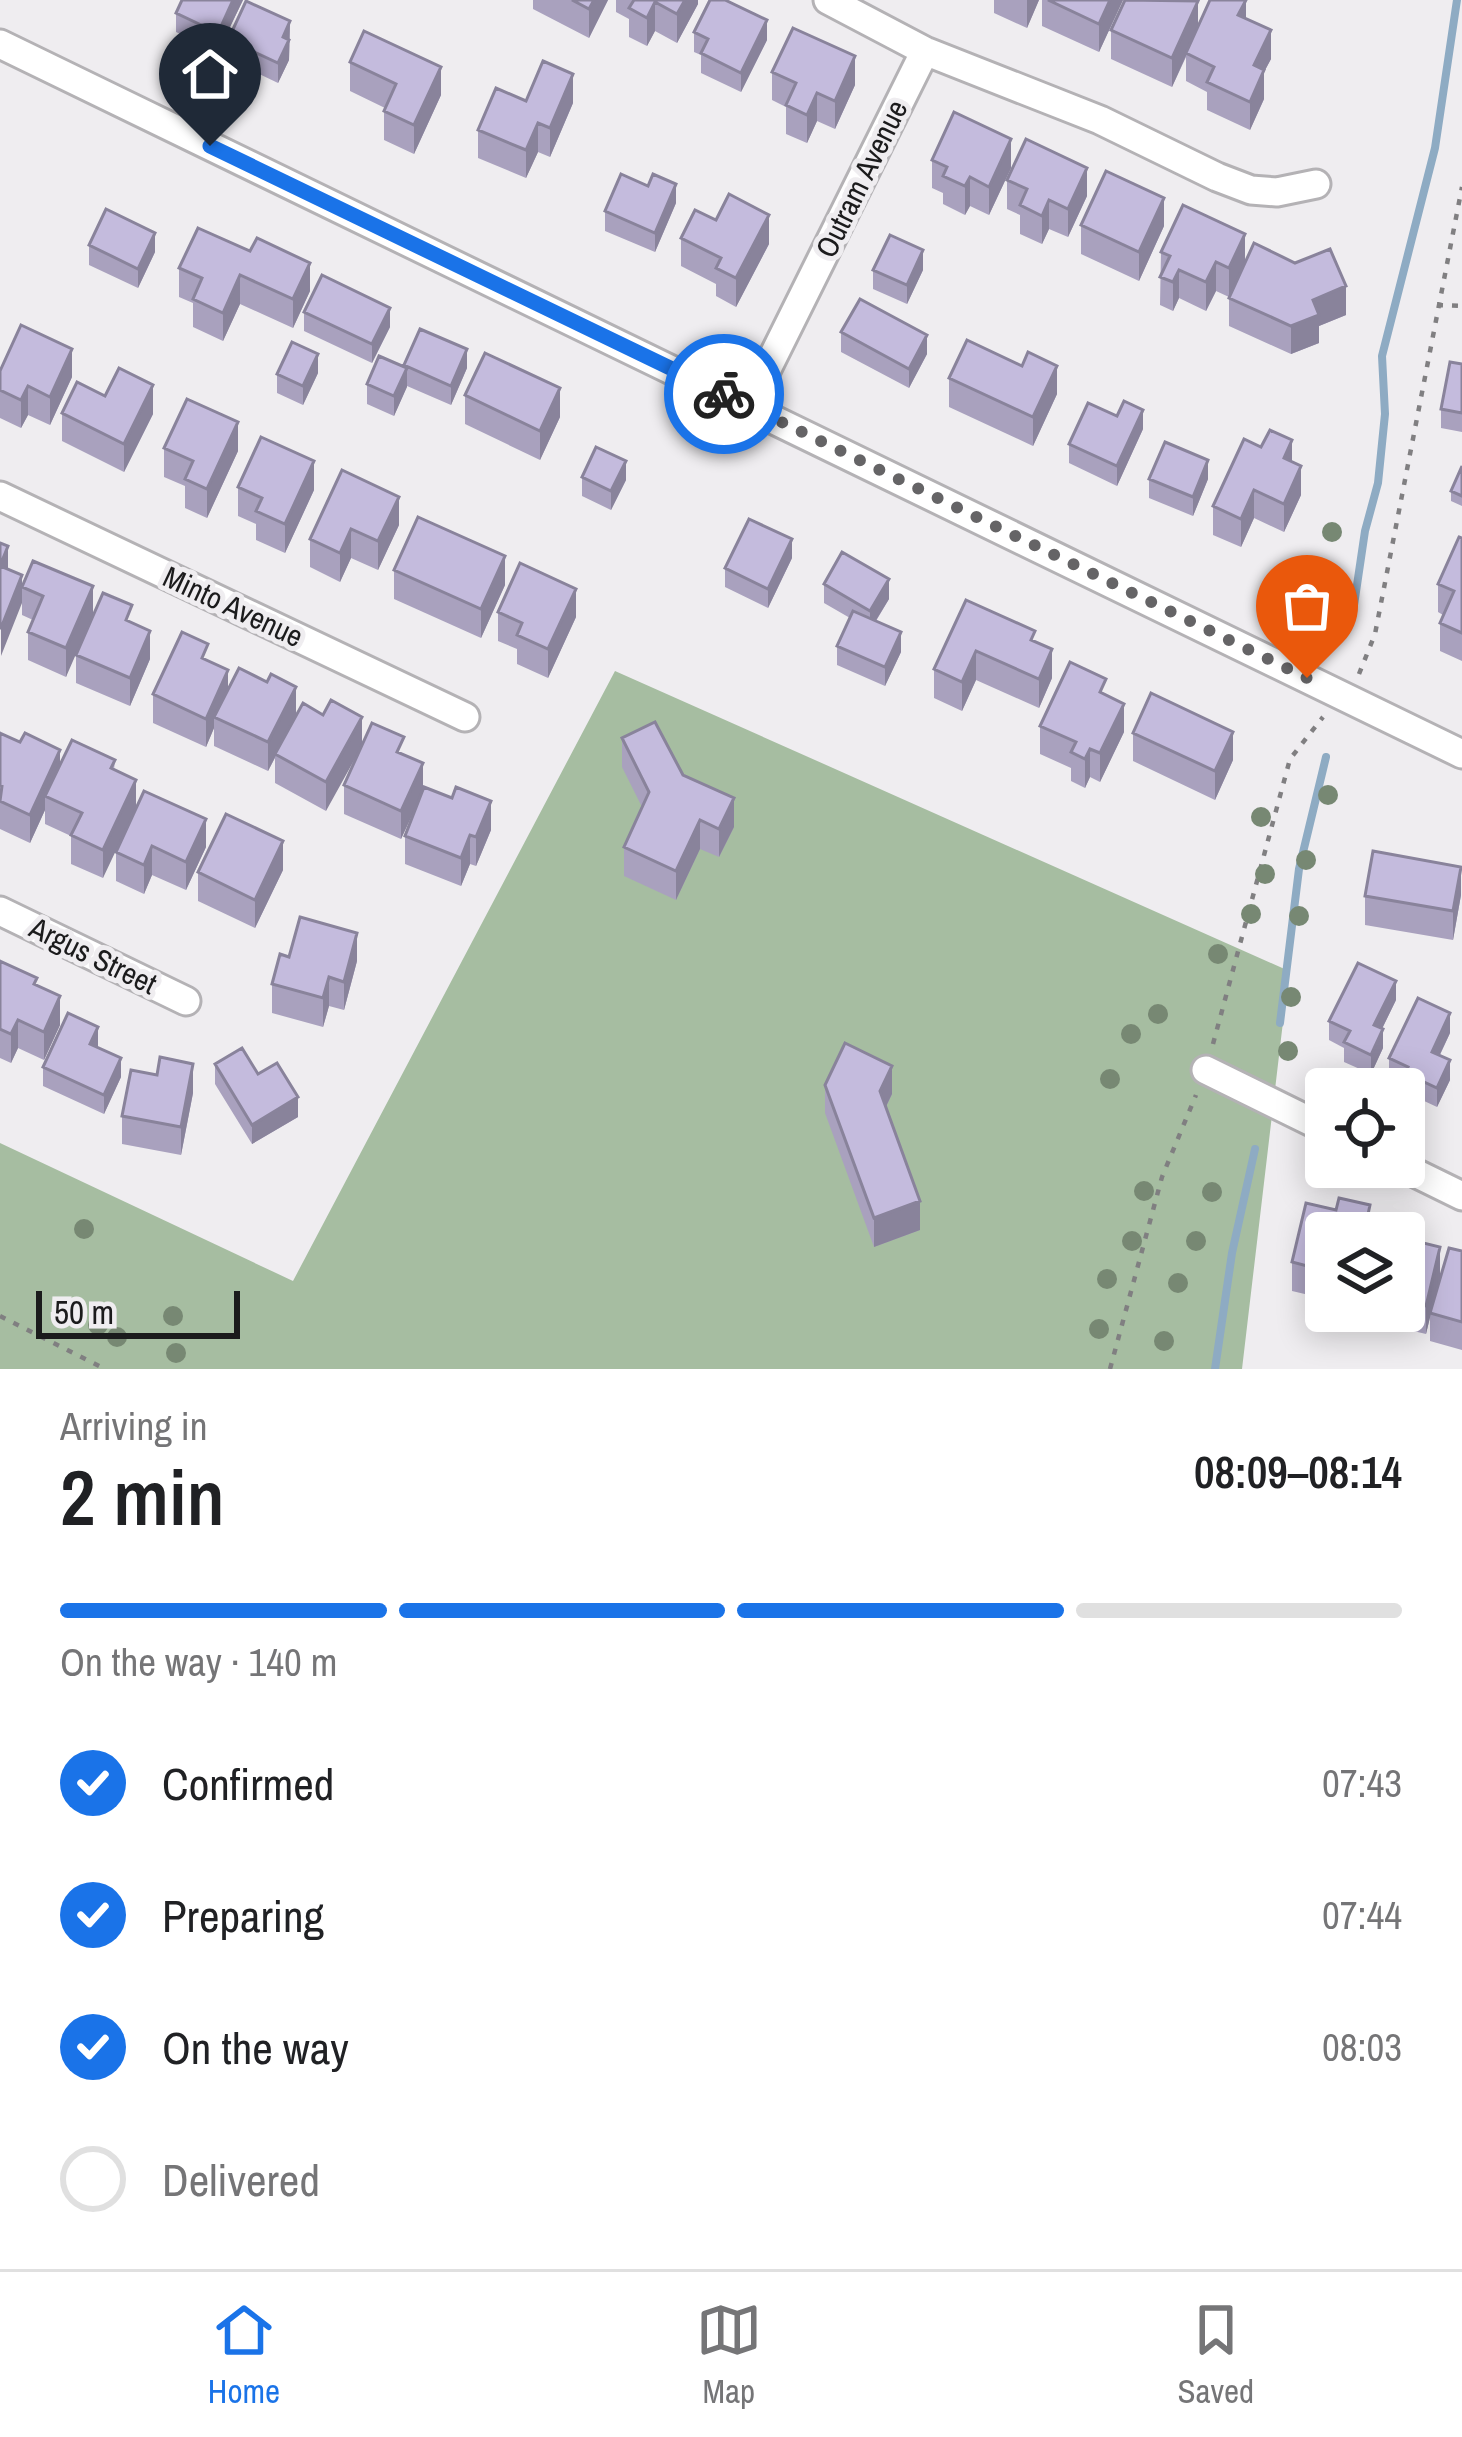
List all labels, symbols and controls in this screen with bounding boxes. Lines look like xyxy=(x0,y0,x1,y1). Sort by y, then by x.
pin xyxy=(159,23,261,146)
icon: home xyxy=(177,41,243,107)
street label: Outram Avenue xyxy=(806,93,916,264)
courier xyxy=(664,334,784,454)
icon: bike xyxy=(691,361,757,427)
pin xyxy=(1256,555,1358,678)
street label: Minto Avenue xyxy=(157,556,310,656)
icon: bag xyxy=(1274,573,1340,639)
street label: Argus Street xyxy=(22,907,164,1003)
map controls xyxy=(1305,1068,1425,1332)
button: locate xyxy=(1305,1068,1425,1188)
button: layers xyxy=(1305,1212,1425,1332)
scale bar xyxy=(36,1285,240,1338)
text: 50 m xyxy=(54,1290,114,1334)
text: Arriving in xyxy=(60,1400,208,1452)
text: 08:09–08:14 xyxy=(1194,1441,1402,1502)
text: 2 min xyxy=(60,1444,225,1549)
text: On the way · 140 m xyxy=(60,1636,337,1688)
icon: check xyxy=(60,1750,126,1816)
text: Confirmed xyxy=(162,1753,334,1814)
text: 07:43 xyxy=(1322,1757,1402,1809)
icon: check xyxy=(60,1882,126,1948)
text: Preparing xyxy=(162,1885,324,1946)
text: 07:44 xyxy=(1322,1889,1402,1941)
icon: check xyxy=(60,2014,126,2080)
text: On the way xyxy=(162,2017,349,2078)
text: 08:03 xyxy=(1322,2021,1402,2073)
text: Delivered xyxy=(162,2149,320,2210)
tab: Home xyxy=(208,2297,280,2413)
tab: Map xyxy=(696,2297,762,2413)
tab: Saved xyxy=(1177,2297,1254,2413)

